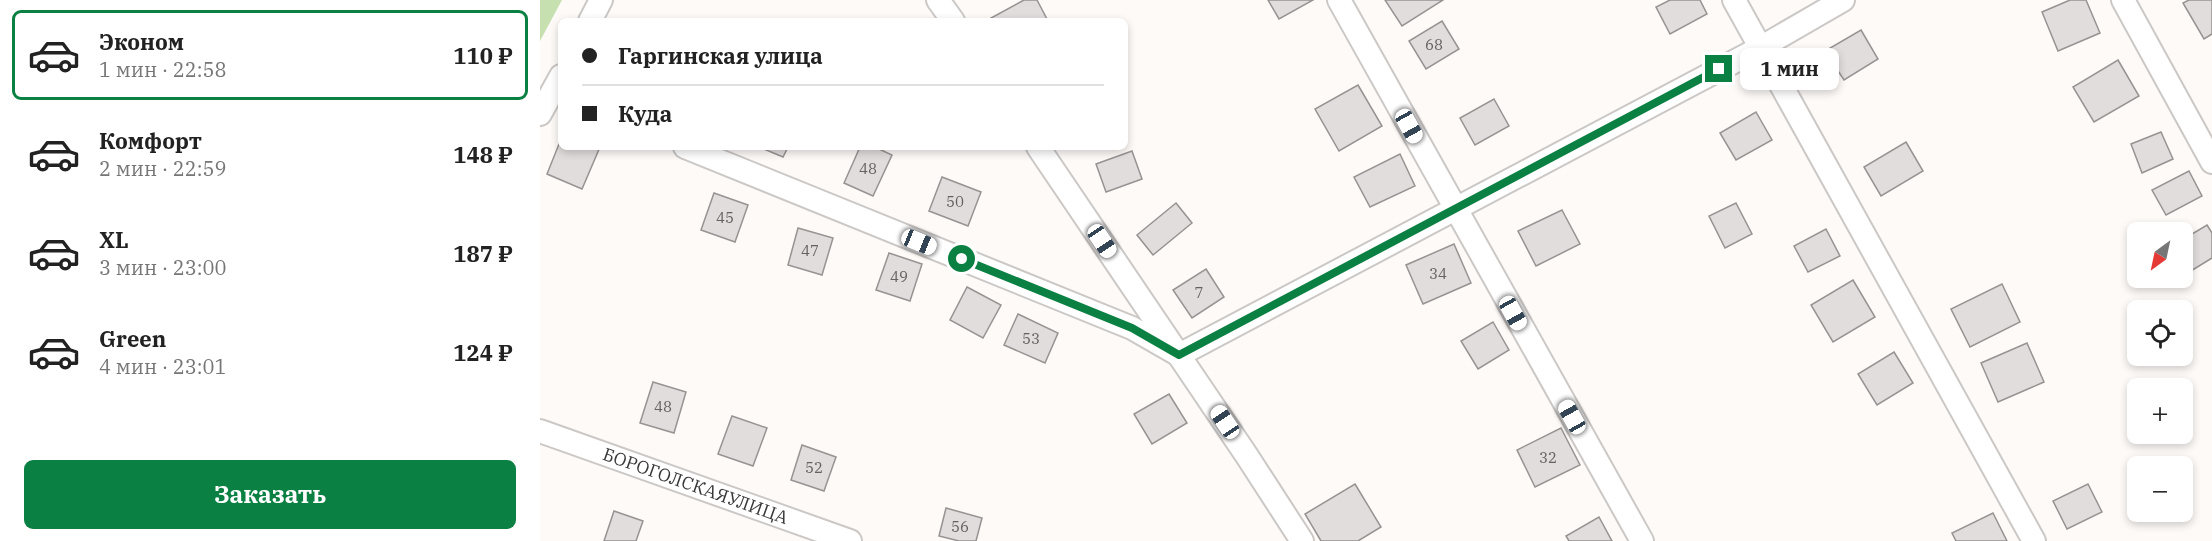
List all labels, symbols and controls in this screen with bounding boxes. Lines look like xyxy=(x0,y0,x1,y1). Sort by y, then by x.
text: Эконом xyxy=(99,27,184,56)
icon: car xyxy=(27,28,81,82)
house number: 68 xyxy=(1425,35,1443,54)
text: 110 ₽ xyxy=(453,41,513,70)
text: Гаргинская улица xyxy=(618,41,823,70)
callout: 1 мин xyxy=(1740,48,1839,90)
route end xyxy=(1705,55,1732,82)
text: 1 мин xyxy=(1760,55,1819,82)
text: 1 мин · 22:58 xyxy=(99,56,227,83)
text: Куда xyxy=(618,99,672,128)
car xyxy=(1392,106,1426,146)
text: Комфорт xyxy=(99,126,202,155)
icon: car xyxy=(27,127,81,181)
text: 148 ₽ xyxy=(453,140,513,169)
text: 2 мин · 22:59 xyxy=(99,155,227,182)
house number: 48 xyxy=(859,159,877,178)
house number: 50 xyxy=(946,192,964,211)
house number: 45 xyxy=(716,208,734,227)
car xyxy=(1084,221,1120,261)
north arrow xyxy=(2127,222,2193,288)
map controls xyxy=(2127,222,2193,522)
text: XL xyxy=(99,225,129,254)
icon: car xyxy=(27,226,81,280)
car xyxy=(899,227,939,257)
text: 187 ₽ xyxy=(453,239,513,268)
house number: 47 xyxy=(801,241,819,260)
route start xyxy=(948,245,975,272)
text: 3 мин · 23:00 xyxy=(99,254,227,281)
house number: 34 xyxy=(1429,264,1447,283)
house number: 49 xyxy=(890,267,908,286)
house number: 7 xyxy=(1194,283,1204,302)
car xyxy=(1496,293,1530,333)
button: locate xyxy=(2127,300,2193,366)
text: Green xyxy=(99,324,166,353)
icon: car xyxy=(27,325,81,379)
house number: 53 xyxy=(1022,329,1040,348)
text: 124 ₽ xyxy=(453,338,513,367)
text: 4 мин · 23:01 xyxy=(99,353,227,380)
button: + xyxy=(2127,378,2193,444)
house number: 48 xyxy=(654,397,672,416)
car xyxy=(1555,397,1589,437)
car xyxy=(1207,402,1243,442)
street label: БОРОГОЛСКАЯУЛИЦА xyxy=(600,442,792,529)
house number: 32 xyxy=(1539,448,1557,467)
button: − xyxy=(2127,456,2193,522)
house number: 52 xyxy=(805,458,823,477)
button: Заказать xyxy=(24,460,516,529)
house number: 56 xyxy=(951,517,969,536)

